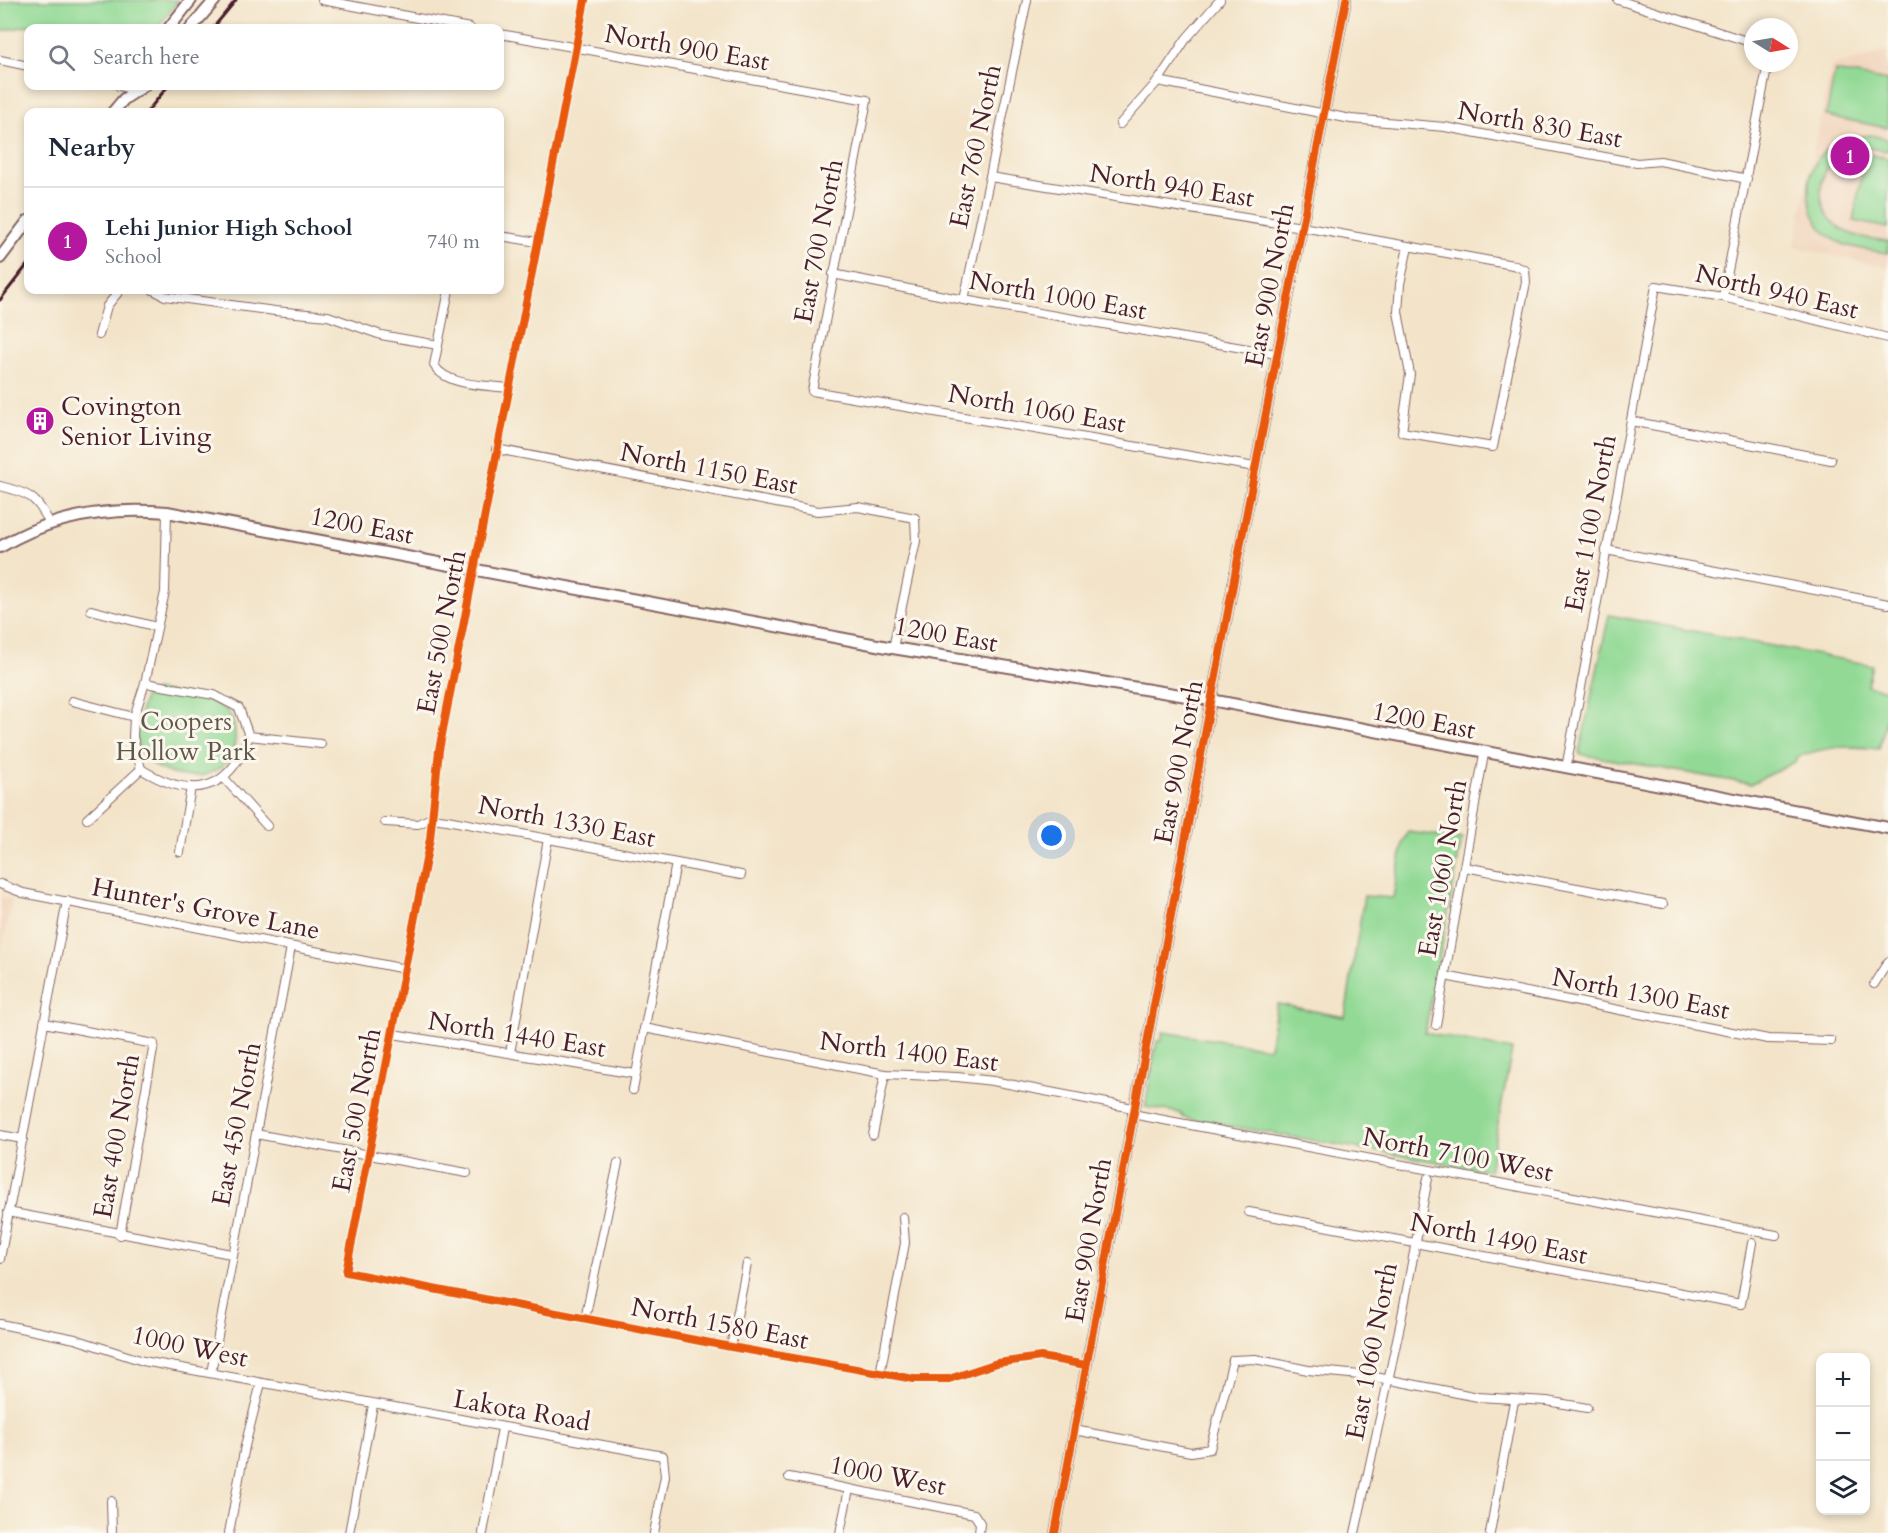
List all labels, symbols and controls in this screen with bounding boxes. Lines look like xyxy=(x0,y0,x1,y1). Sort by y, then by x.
street label: North 900 East xyxy=(602,16,772,79)
north arrow xyxy=(1744,18,1798,72)
search box xyxy=(24,24,504,90)
icon: search xyxy=(45,41,78,74)
text: Search here xyxy=(93,42,200,72)
street label: East 760 North xyxy=(941,61,1010,231)
street label: North 830 East xyxy=(1455,93,1625,156)
text: Nearby xyxy=(48,130,136,165)
pin: 1 xyxy=(1830,134,1870,178)
street label: North 940 East xyxy=(1087,155,1257,216)
street label: East 700 North xyxy=(785,156,852,326)
street label: East 900 North xyxy=(1236,200,1303,370)
text: Lehi Junior High School xyxy=(105,213,352,243)
text: 1 xyxy=(62,228,73,255)
text: 740 m xyxy=(427,228,480,255)
text: School xyxy=(105,243,162,270)
street label: North 940 East xyxy=(1692,256,1862,327)
street label: North 1000 East xyxy=(966,263,1149,328)
street label: North 1060 East xyxy=(945,376,1128,441)
place label: Covington Senior Living xyxy=(61,389,212,454)
building icon: Covington Senior Living xyxy=(24,405,56,437)
street label: East 1100 North xyxy=(1556,432,1625,615)
street label: North 1150 East xyxy=(617,434,800,503)
street label: 1200 East xyxy=(307,498,417,553)
street label: East 500 North xyxy=(408,547,475,717)
street label: 1200 East xyxy=(891,608,1000,661)
street label: East 900 North xyxy=(1145,677,1212,847)
street label: 1200 East xyxy=(1369,693,1479,748)
park label: Coopers Hollow Park xyxy=(116,704,257,769)
street label: East 1060 North xyxy=(1410,777,1475,960)
street label: North 1330 East xyxy=(475,787,658,856)
your location xyxy=(1037,821,1066,850)
street label: Hunter's Grove Lane xyxy=(89,869,323,948)
street label: North 1300 East xyxy=(1549,959,1732,1028)
street label: North 1440 East xyxy=(425,1003,608,1066)
street label: North 1400 East xyxy=(818,1023,1000,1080)
street label: East 500 North xyxy=(323,1025,390,1195)
street label: East 450 North xyxy=(203,1039,270,1209)
street label: East 400 North xyxy=(85,1051,148,1221)
street label: North 7100 West xyxy=(1360,1119,1556,1190)
street label: East 900 North xyxy=(1057,1155,1120,1325)
street label: North 1490 East xyxy=(1407,1204,1590,1273)
street label: East 1060 North xyxy=(1337,1260,1406,1443)
street label: North 1580 East xyxy=(628,1289,811,1358)
street label: 1000 West xyxy=(129,1317,251,1376)
map controls xyxy=(1816,1353,1870,1515)
button: + xyxy=(1816,1353,1870,1407)
street label: Lakota Road xyxy=(451,1381,593,1440)
button: − xyxy=(1816,1407,1870,1461)
street label: 1000 West xyxy=(827,1447,949,1504)
button: layers xyxy=(1816,1461,1870,1515)

